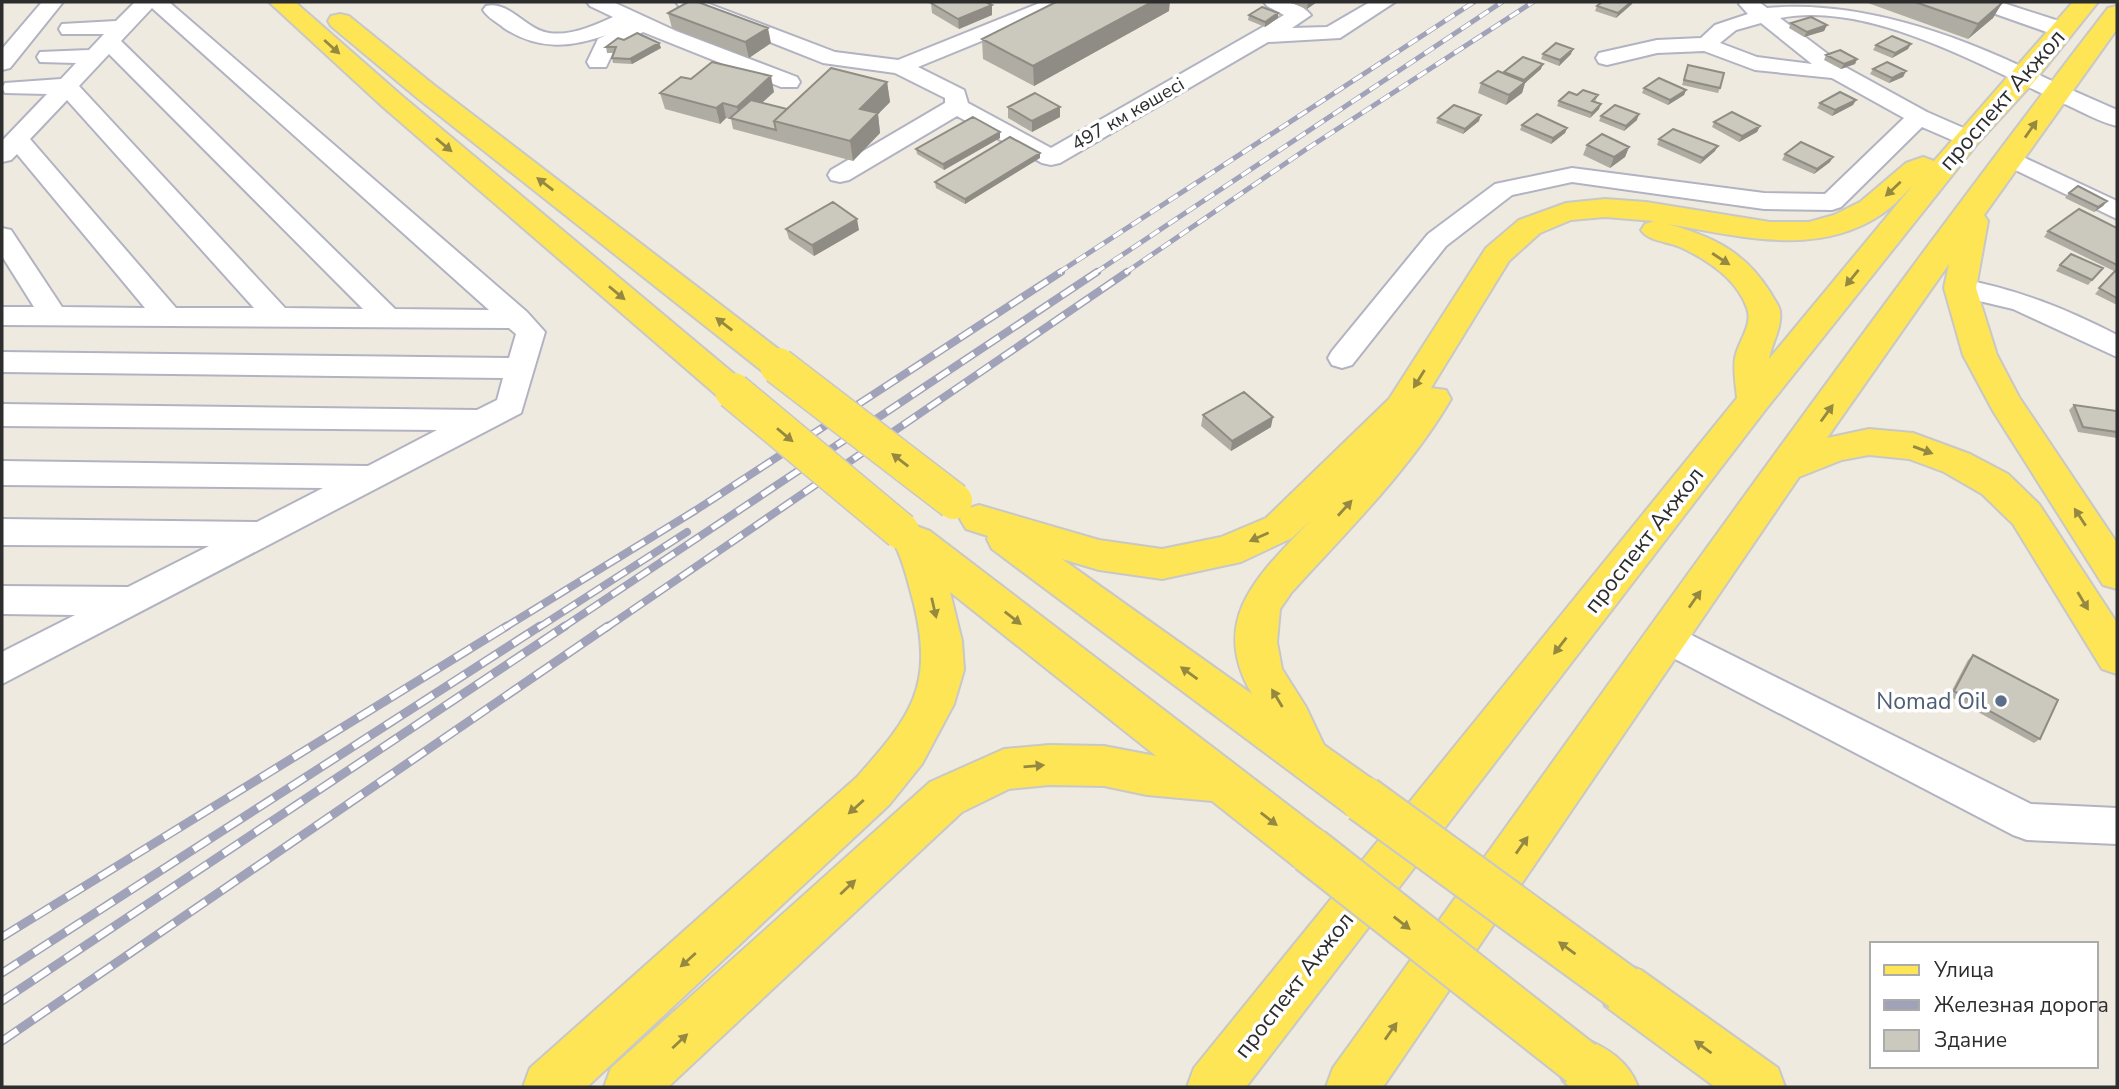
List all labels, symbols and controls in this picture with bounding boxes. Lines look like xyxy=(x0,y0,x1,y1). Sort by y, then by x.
street label: проспект Акжол xyxy=(1932,23,2072,177)
one-way arrow xyxy=(323,39,340,55)
street label: 497 км көшесі xyxy=(1067,71,1189,157)
one-way arrow xyxy=(2024,120,2038,138)
one-way arrow xyxy=(435,137,452,152)
one-way arrow xyxy=(536,177,554,192)
one-way arrow xyxy=(1884,181,1902,197)
one-way arrow xyxy=(1712,252,1731,265)
one-way arrow xyxy=(1845,269,1860,287)
one-way arrow xyxy=(608,285,626,301)
one-way arrow xyxy=(716,316,734,331)
one-way arrow xyxy=(1413,369,1426,389)
one-way arrow xyxy=(1819,404,1833,422)
one-way arrow xyxy=(777,427,794,442)
one-way arrow xyxy=(1912,445,1933,456)
one-way arrow xyxy=(891,453,909,467)
street label: проспект Акжол xyxy=(1577,460,1711,620)
one-way arrow xyxy=(1337,500,1353,517)
one-way arrow xyxy=(2073,508,2087,526)
one-way arrow xyxy=(1248,532,1269,543)
one-way arrow xyxy=(1688,590,1702,608)
one-way arrow xyxy=(2077,592,2089,611)
one-way arrow xyxy=(929,597,940,619)
one-way arrow xyxy=(1003,611,1021,626)
one-way arrow xyxy=(1553,638,1568,655)
one-way arrow xyxy=(1180,666,1198,680)
place label: Nomad Oil xyxy=(1876,686,1987,717)
one-way arrow xyxy=(1271,688,1284,707)
marker: Nomad Oil xyxy=(1993,693,2009,709)
one-way arrow xyxy=(1023,760,1045,771)
one-way arrow xyxy=(847,799,865,815)
one-way arrow xyxy=(1260,811,1278,825)
one-way arrow xyxy=(1515,836,1529,854)
one-way arrow xyxy=(839,879,857,895)
street label: проспект Акжол xyxy=(1227,905,1361,1065)
one-way arrow xyxy=(1392,915,1410,930)
one-way arrow xyxy=(1558,941,1577,955)
legend xyxy=(1870,942,2098,1068)
one-way arrow xyxy=(680,952,697,968)
text: Улица xyxy=(1933,956,1994,984)
text: Железная дорога xyxy=(1934,991,2109,1019)
one-way arrow xyxy=(1384,1022,1398,1040)
text: Здание xyxy=(1934,1026,2007,1054)
one-way arrow xyxy=(671,1033,689,1049)
one-way arrow xyxy=(1694,1040,1713,1054)

